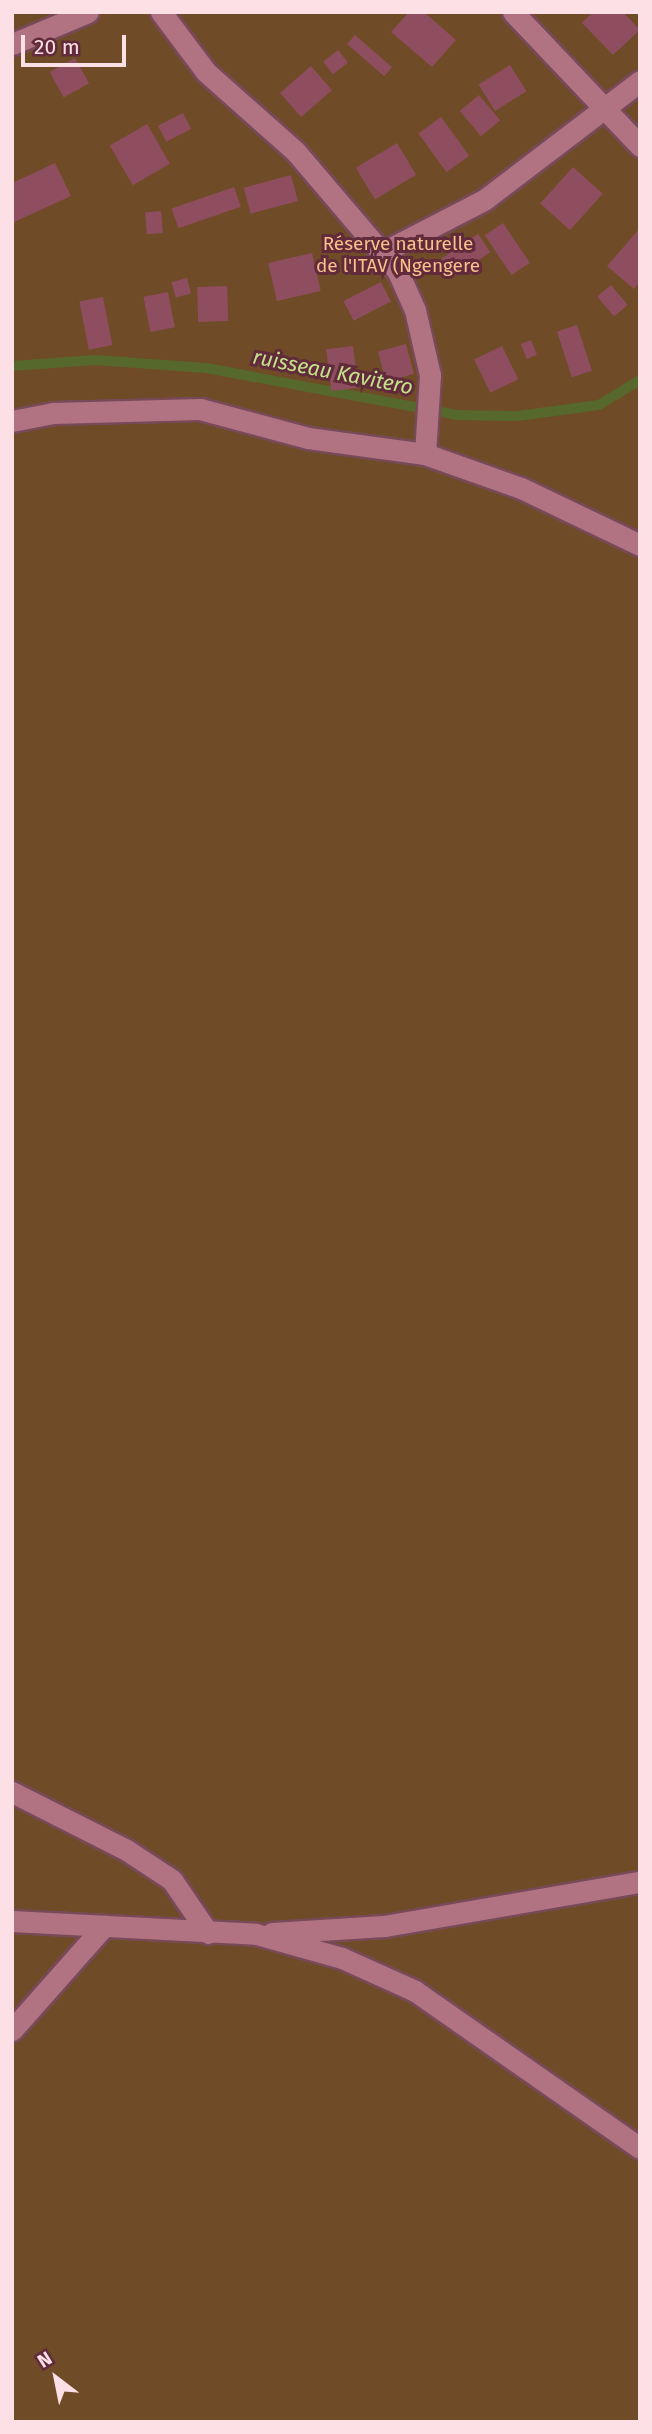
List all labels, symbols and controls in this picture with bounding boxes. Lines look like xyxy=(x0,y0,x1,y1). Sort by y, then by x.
scale bar xyxy=(24,21,130,65)
text: 20 m xyxy=(34,34,80,60)
park label: Réserve naturelle de l'ITAV (Ngengere xyxy=(316,233,480,277)
water label: ruisseau Kavitero xyxy=(251,344,415,400)
north arrow xyxy=(21,2343,91,2413)
text: N xyxy=(33,2347,56,2373)

